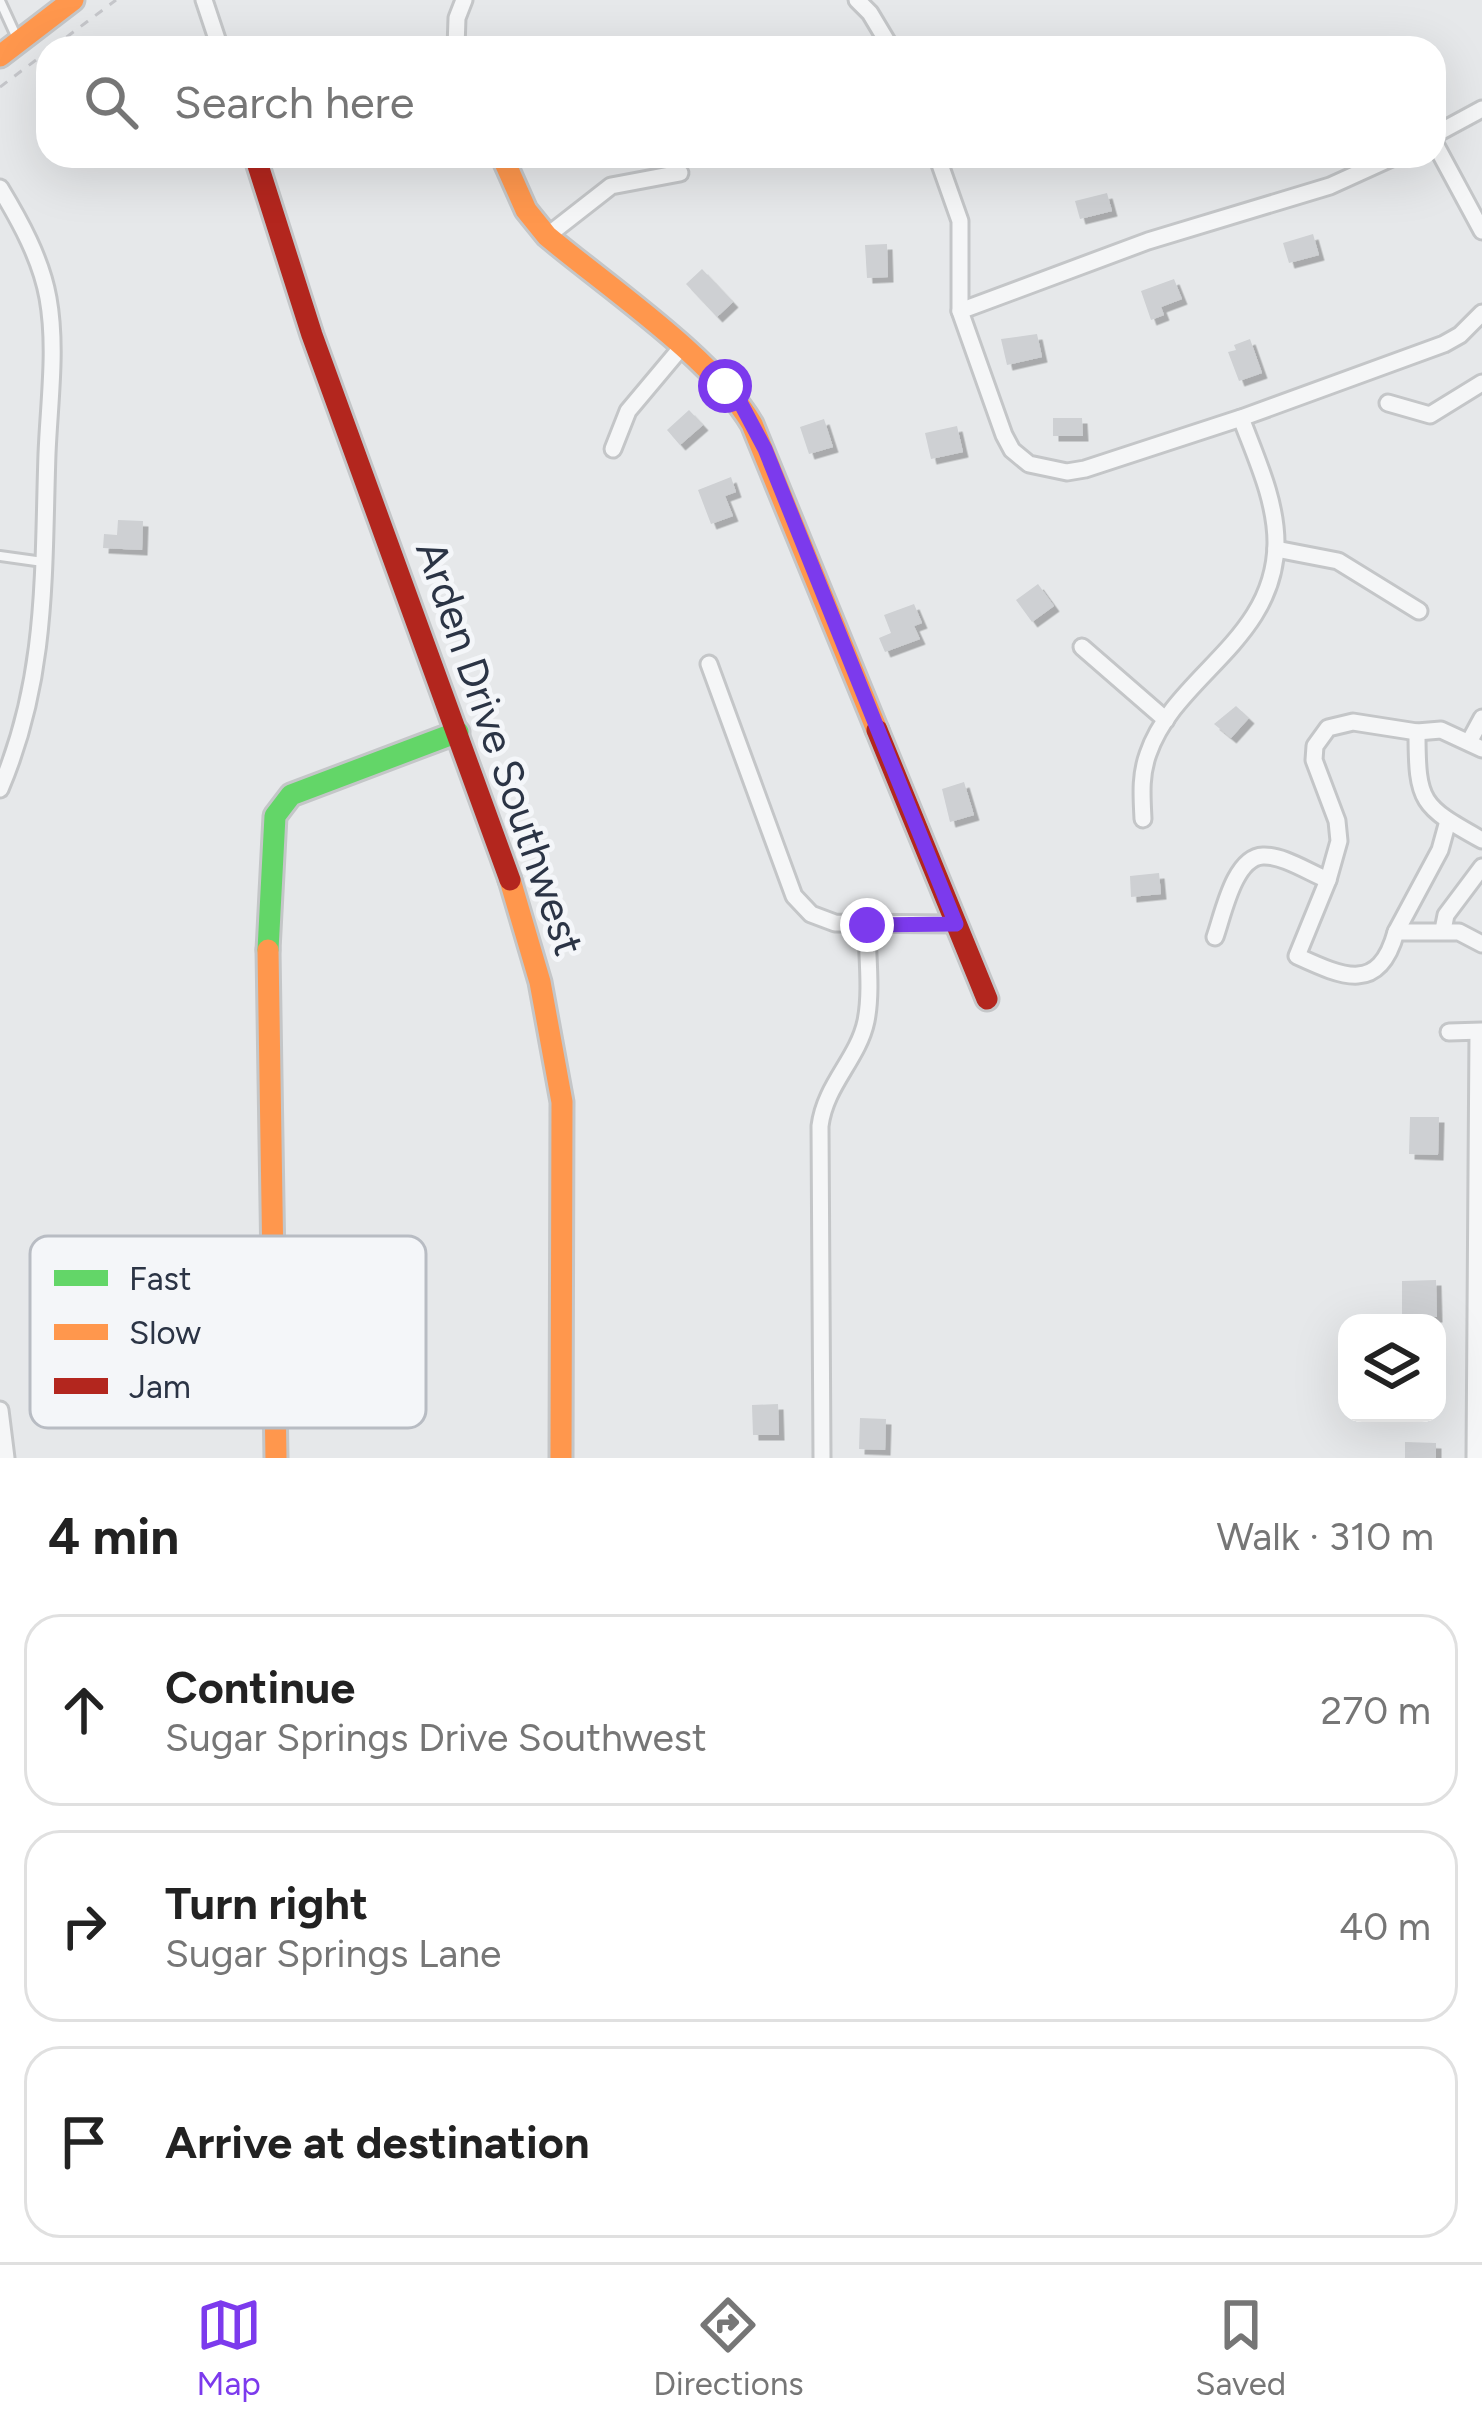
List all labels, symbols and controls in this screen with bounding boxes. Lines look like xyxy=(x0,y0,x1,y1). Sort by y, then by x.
search box xyxy=(36,36,1446,168)
icon: search xyxy=(78,69,144,135)
text: Search here xyxy=(174,75,414,129)
route start xyxy=(698,359,752,413)
street label: Arden Drive Southwest xyxy=(405,534,595,962)
route end xyxy=(840,898,894,952)
legend xyxy=(30,1236,426,1428)
text: Fast xyxy=(129,1259,191,1298)
text: Slow xyxy=(129,1313,201,1352)
map controls xyxy=(1338,1314,1446,1422)
button: layers xyxy=(1338,1314,1446,1422)
text: Jam xyxy=(129,1367,191,1406)
text: 4 min xyxy=(48,1506,179,1567)
text: Walk · 310 m xyxy=(1216,1513,1434,1560)
text: Continue xyxy=(165,1660,355,1714)
icon: ahead xyxy=(51,1677,117,1743)
text: 270 m xyxy=(1320,1687,1431,1734)
text: Sugar Springs Drive Southwest xyxy=(165,1714,707,1761)
text: Turn right xyxy=(165,1876,368,1930)
icon: right xyxy=(51,1893,117,1959)
text: 40 m xyxy=(1339,1903,1431,1950)
text: Sugar Springs Lane xyxy=(165,1930,501,1977)
icon: arrive xyxy=(51,2109,117,2175)
text: Arrive at destination xyxy=(165,2115,589,2169)
tab: Map xyxy=(196,2292,262,2403)
tab: Directions xyxy=(653,2292,804,2403)
tab: Saved xyxy=(1195,2292,1286,2403)

